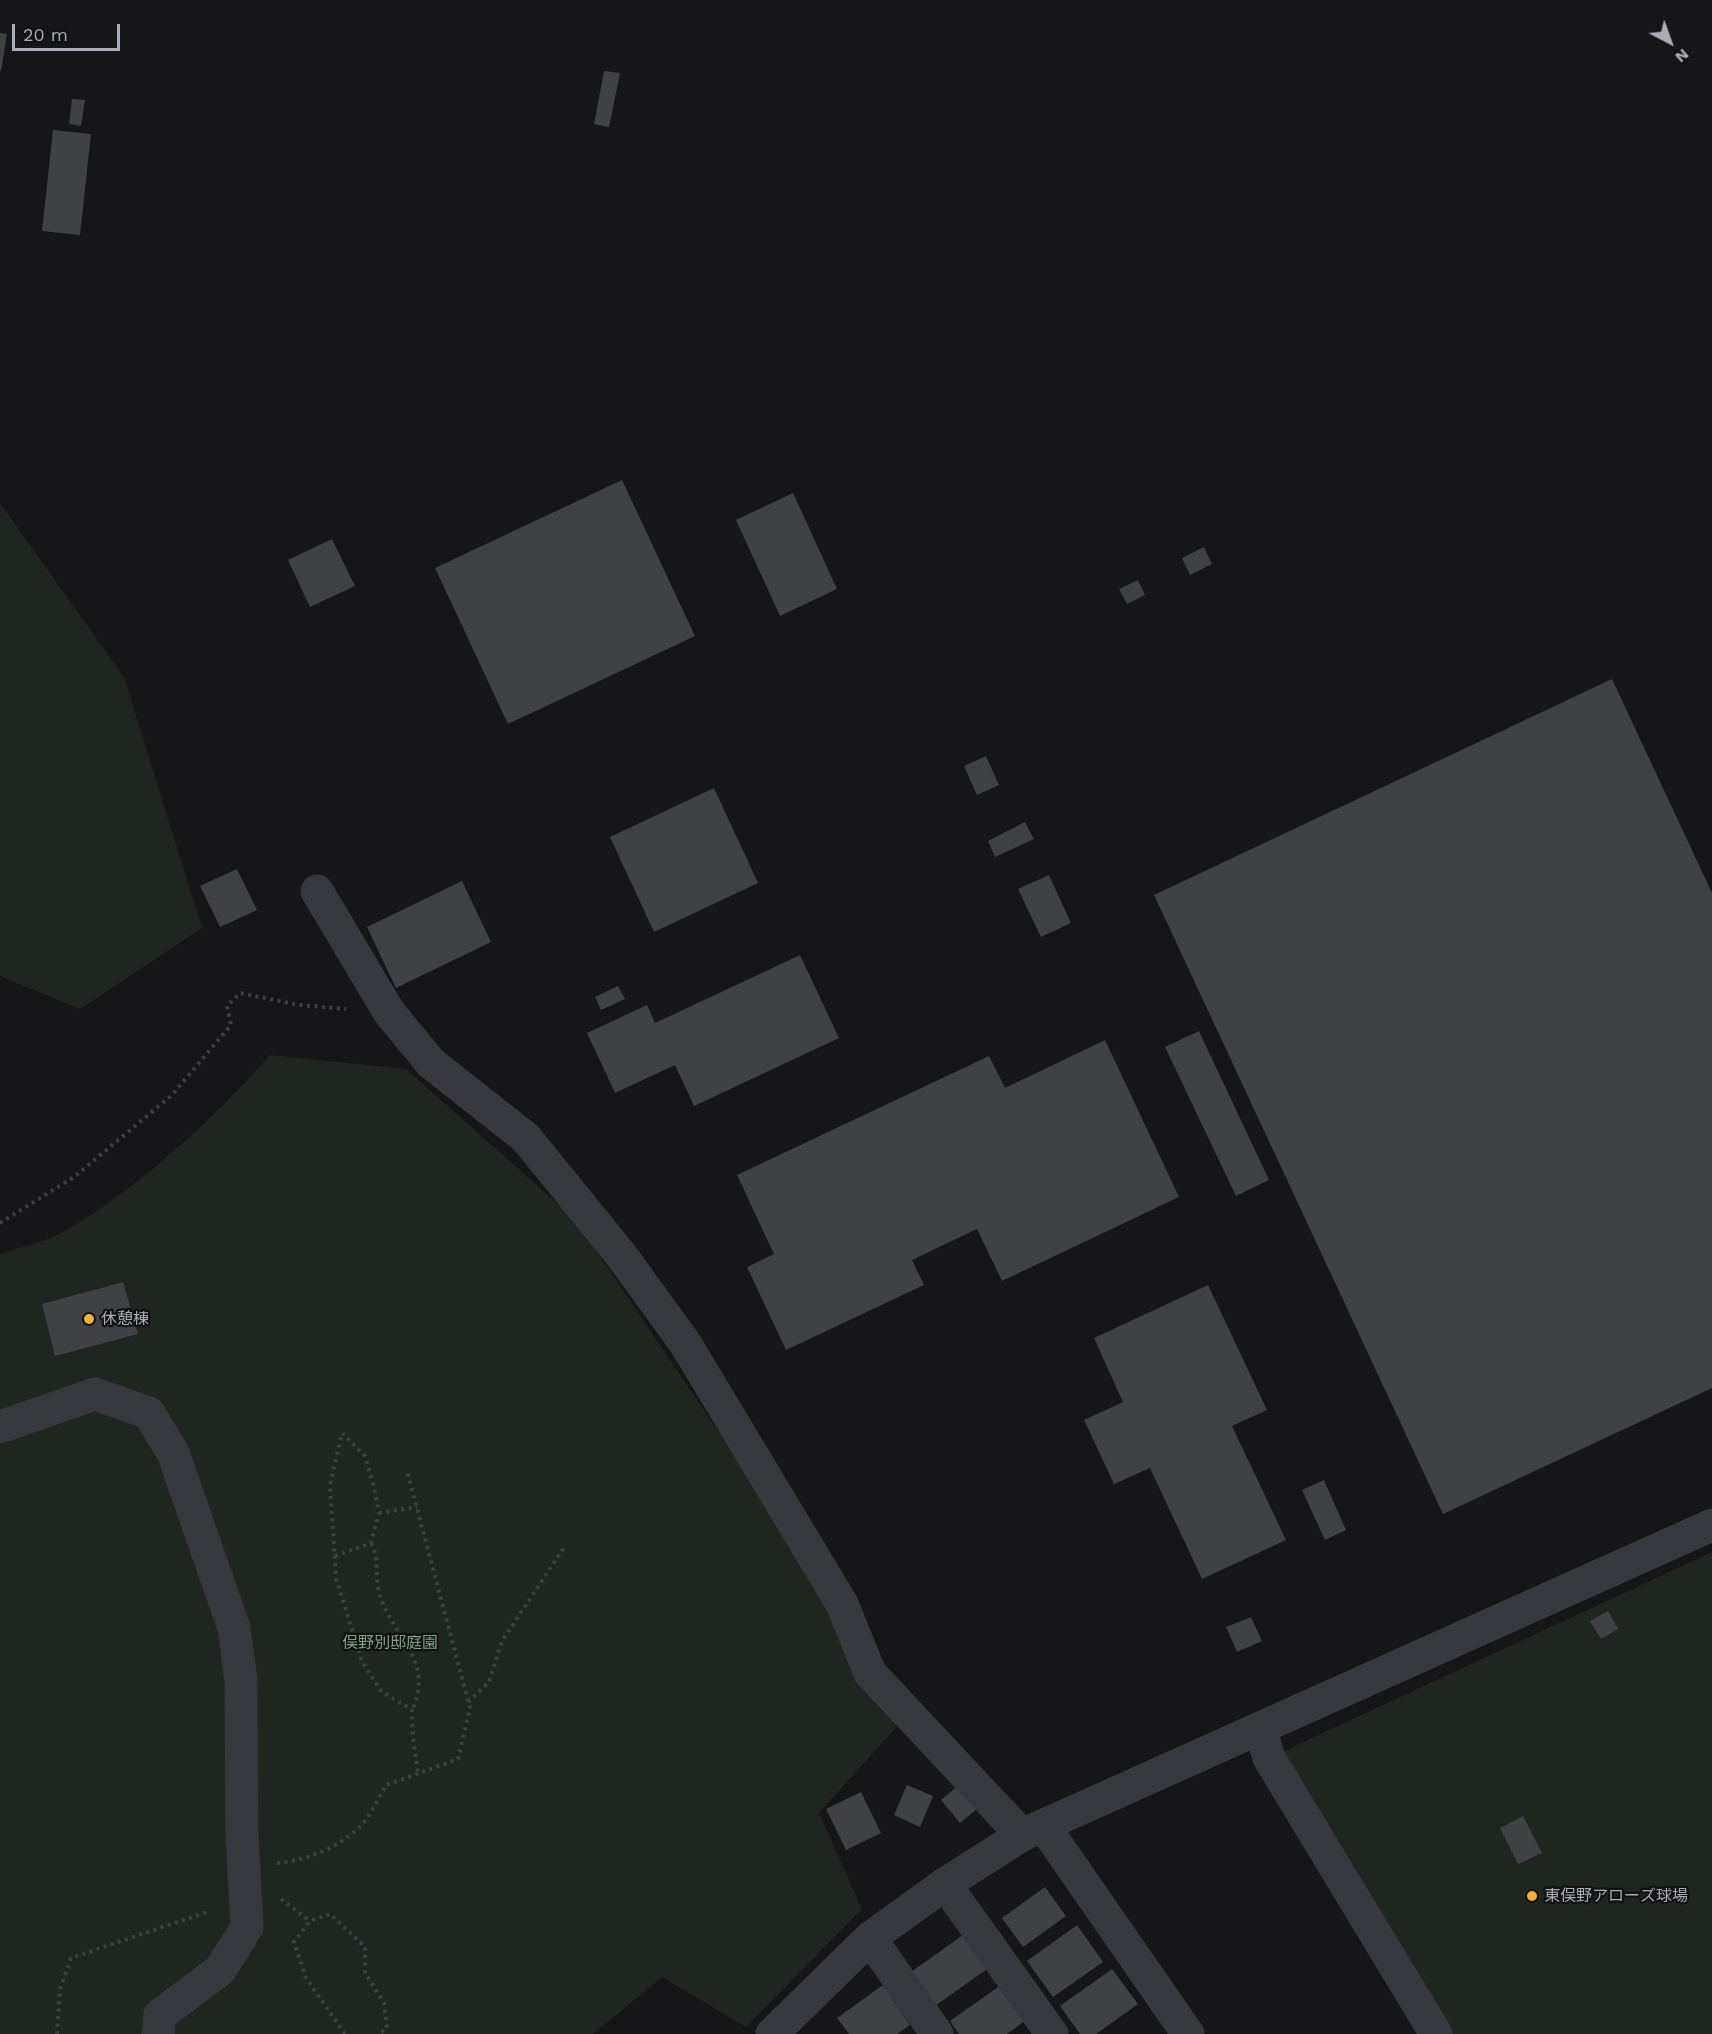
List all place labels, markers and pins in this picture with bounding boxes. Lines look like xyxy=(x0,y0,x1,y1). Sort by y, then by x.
place label: 休憩棟 xyxy=(101,1309,149,1329)
marker: 休憩棟 xyxy=(82,1312,96,1326)
place label: 東俣野アローズ球場 xyxy=(1544,1886,1688,1906)
marker: 東俣野アローズ球場 xyxy=(1525,1889,1539,1903)

